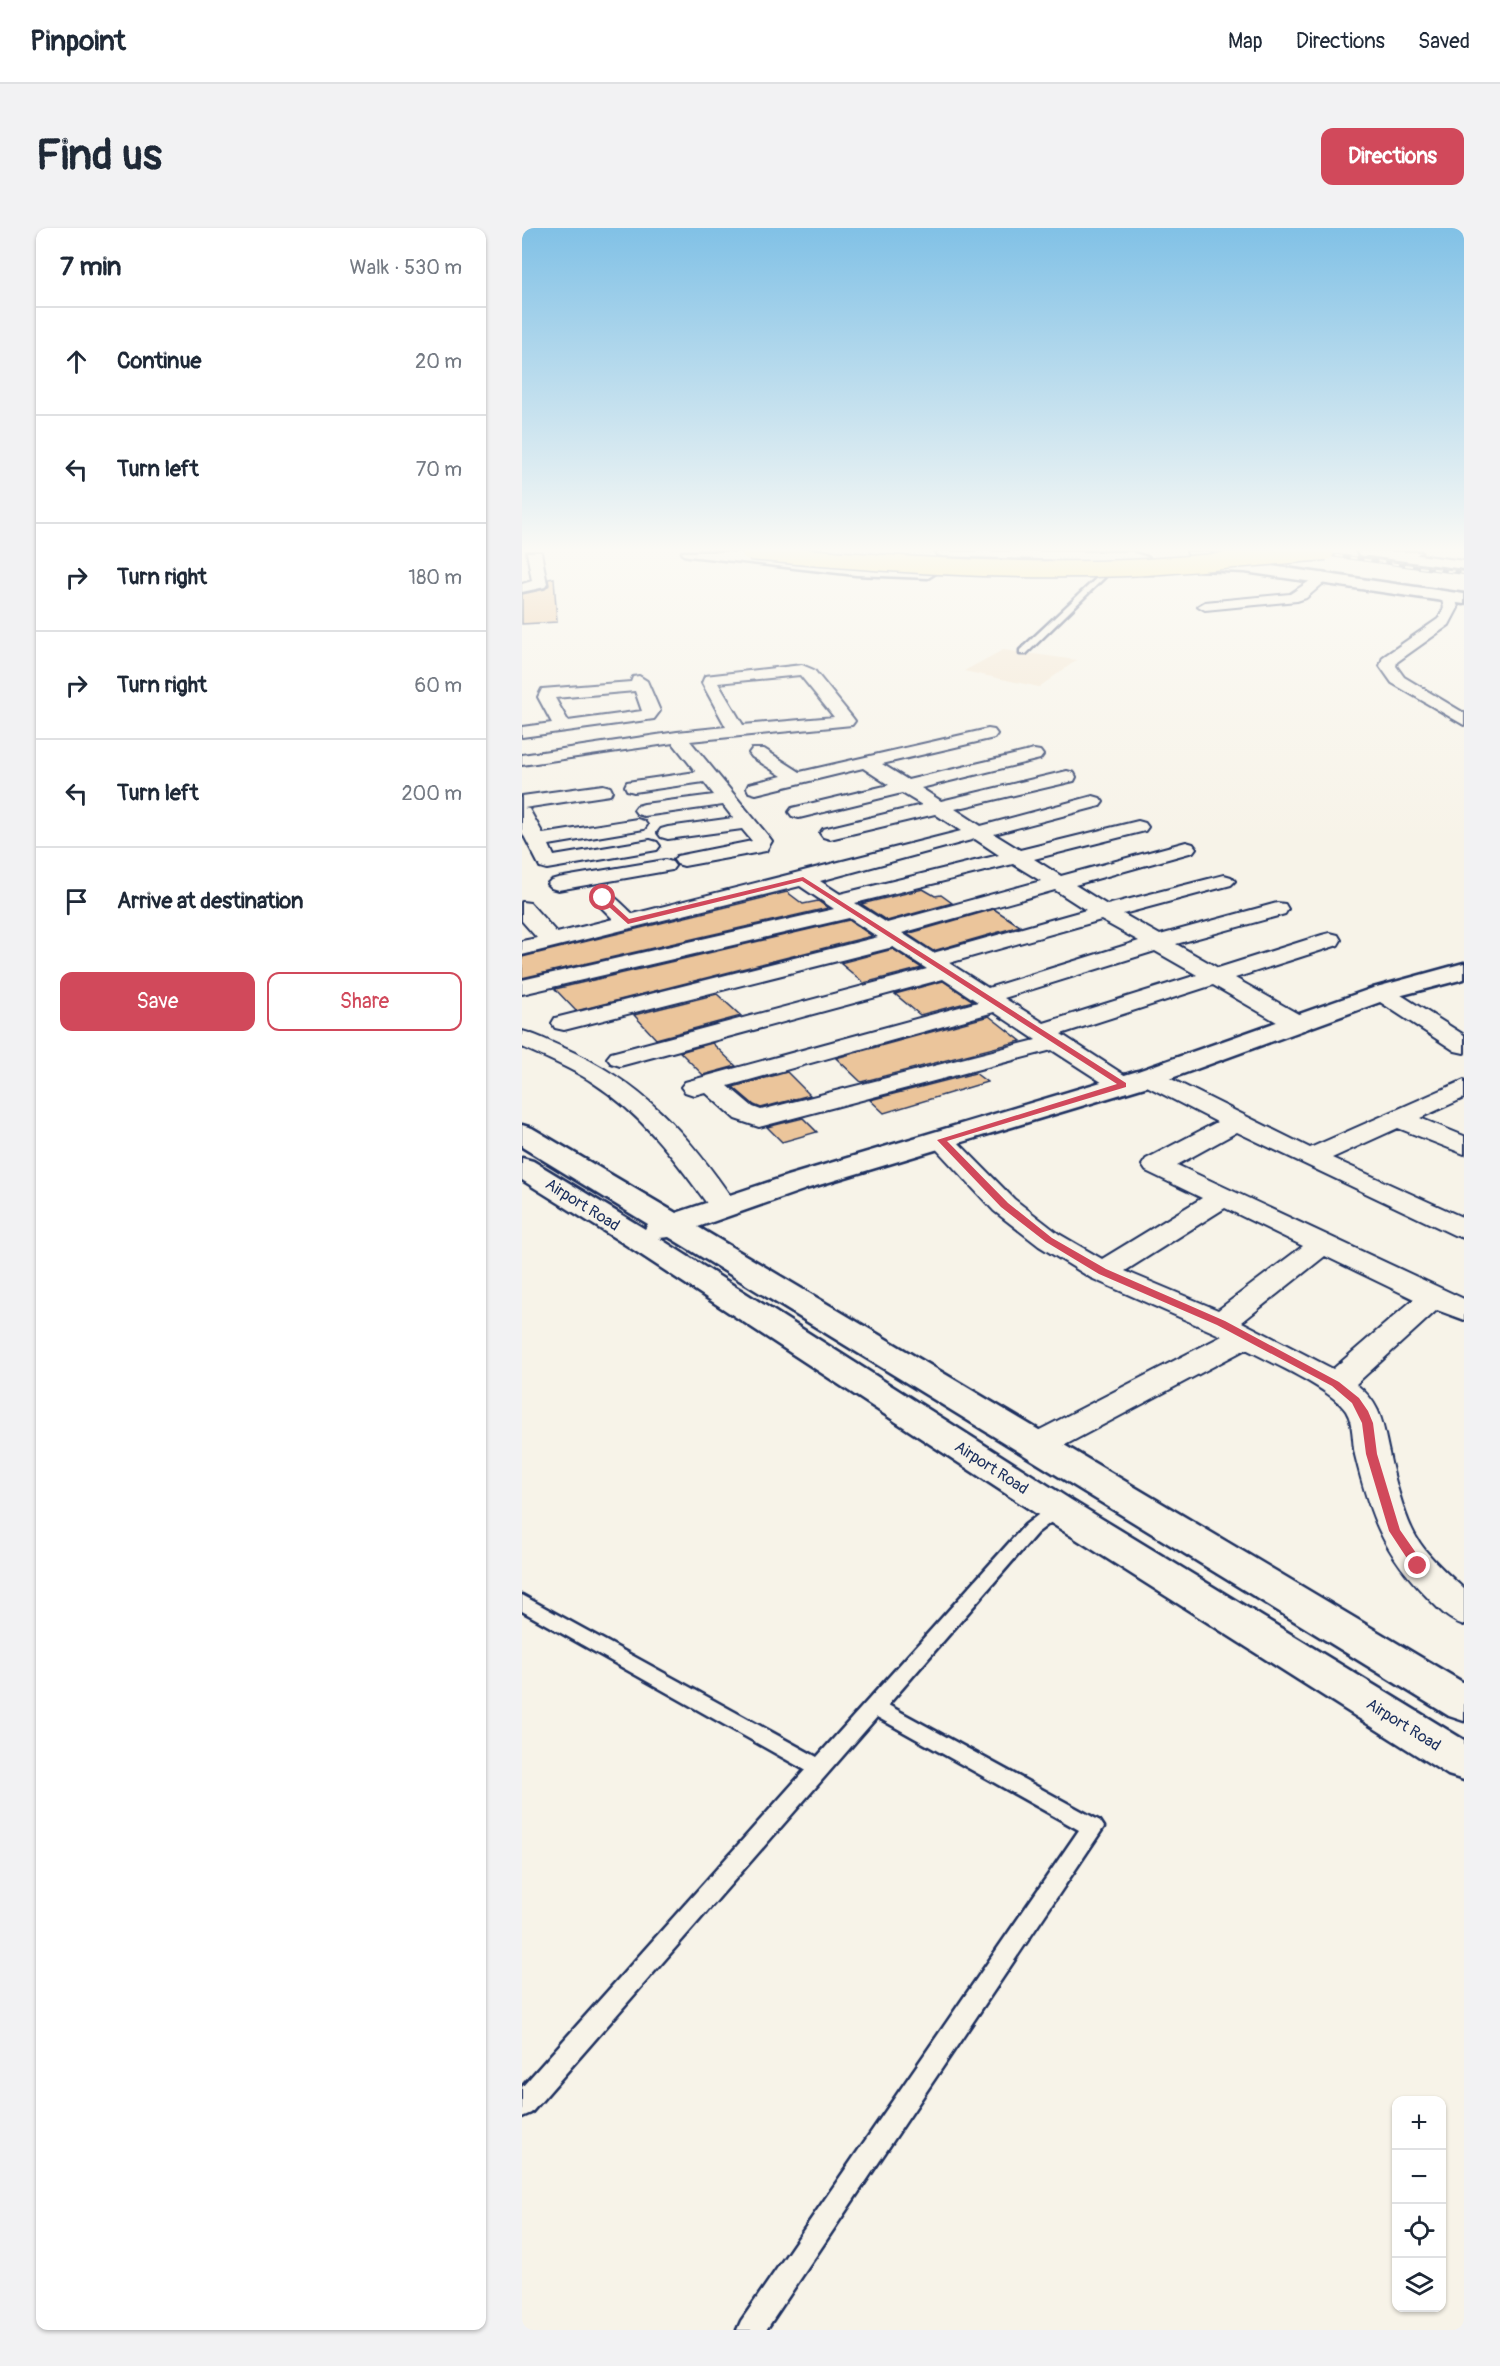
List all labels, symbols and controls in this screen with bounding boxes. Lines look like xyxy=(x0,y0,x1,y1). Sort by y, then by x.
text: Pinpoint xyxy=(30,24,126,59)
text: Map xyxy=(1228,28,1263,55)
text: Directions xyxy=(1296,28,1385,55)
text: Saved xyxy=(1418,28,1470,55)
button: Directions xyxy=(1321,128,1464,185)
text: Find us xyxy=(36,130,162,182)
text: 7 min xyxy=(60,251,122,283)
text: Walk · 530 m xyxy=(350,255,462,280)
icon: ahead xyxy=(60,345,93,378)
text: Continue xyxy=(117,347,201,375)
text: 20 m xyxy=(415,349,462,374)
icon: left xyxy=(60,453,93,486)
text: Turn left xyxy=(117,455,199,483)
text: 70 m xyxy=(416,457,462,482)
icon: right xyxy=(60,561,93,594)
text: Turn right xyxy=(117,563,207,591)
text: 180 m xyxy=(408,565,462,590)
icon: right xyxy=(60,669,93,702)
text: Turn right xyxy=(117,671,207,699)
text: 60 m xyxy=(415,673,462,698)
icon: left xyxy=(60,777,93,810)
text: Turn left xyxy=(117,779,199,807)
text: 200 m xyxy=(401,781,462,806)
route start xyxy=(589,884,615,910)
icon: arrive xyxy=(60,885,93,918)
text: Arrive at destination xyxy=(117,887,303,915)
button: Save xyxy=(60,972,255,1031)
button: Share xyxy=(267,972,462,1031)
street label: Airport Road xyxy=(542,1174,623,1236)
street label: Airport Road xyxy=(951,1437,1032,1499)
route end xyxy=(1404,1552,1430,1578)
street label: Airport Road xyxy=(1363,1694,1444,1756)
map controls xyxy=(1392,2096,1446,2312)
button: + xyxy=(1392,2096,1446,2150)
button: − xyxy=(1392,2150,1446,2204)
button: locate xyxy=(1392,2204,1446,2258)
button: layers xyxy=(1392,2258,1446,2312)

